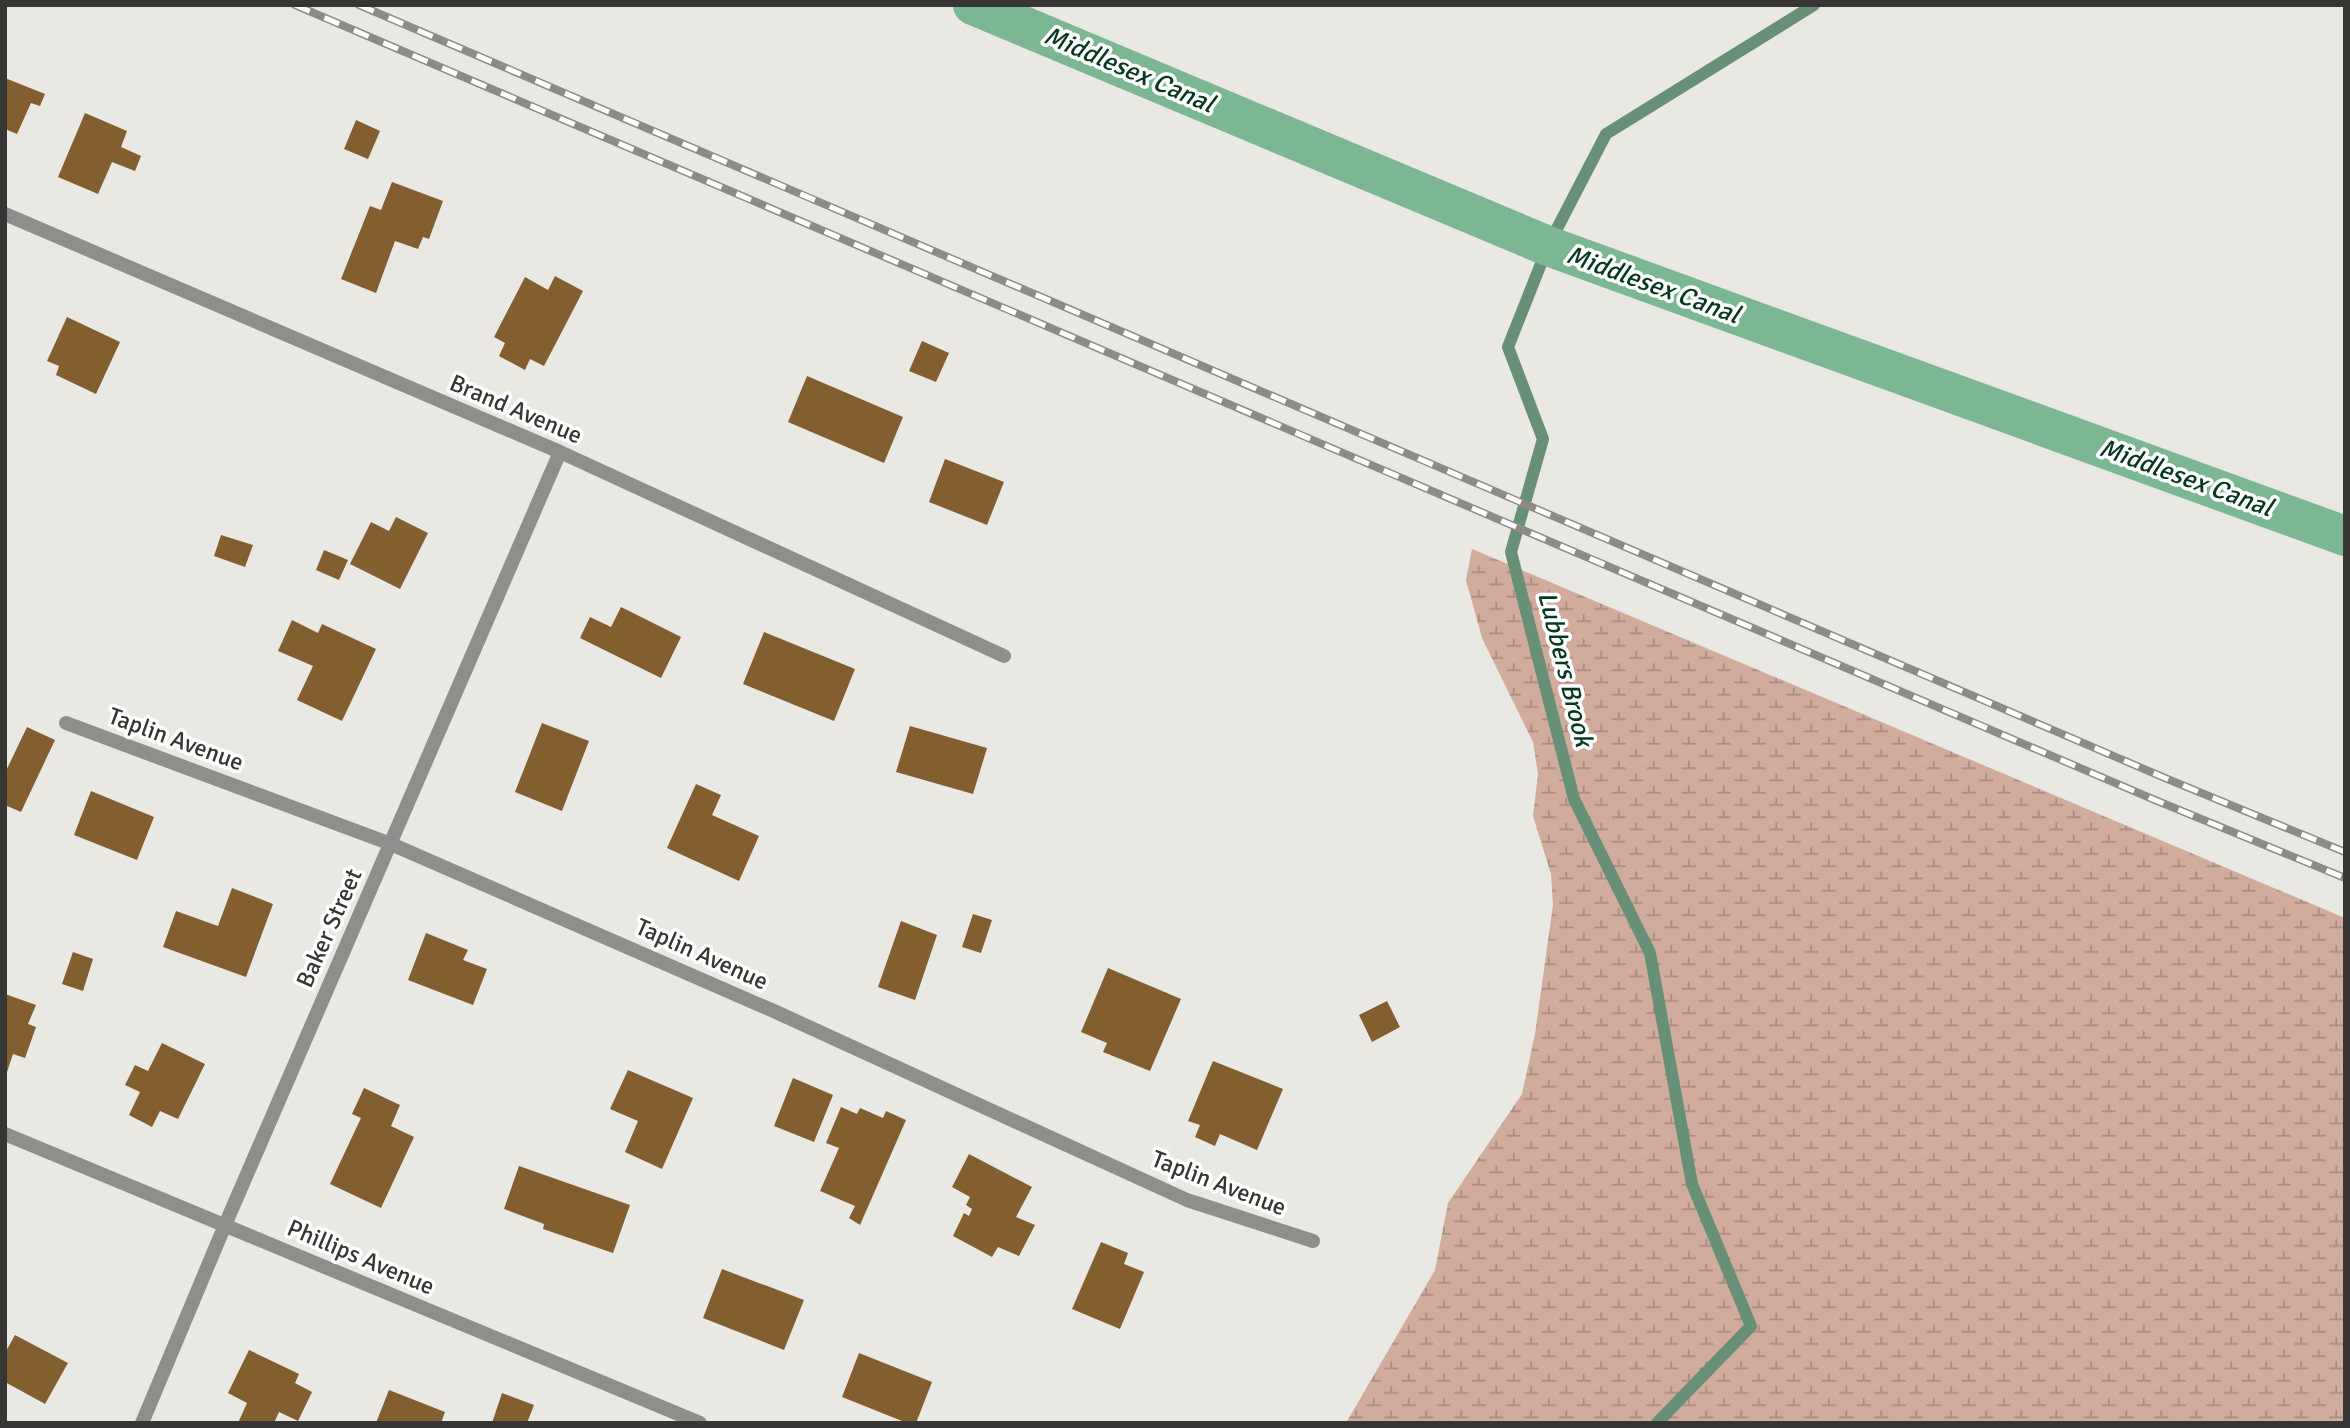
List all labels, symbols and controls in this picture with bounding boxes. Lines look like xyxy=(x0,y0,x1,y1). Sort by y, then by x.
water label: Middlesex Canal xyxy=(1039,20,1221,121)
water label: Middlesex Canal xyxy=(1562,239,1746,332)
street label: Brand Avenue xyxy=(445,368,587,450)
water label: Middlesex Canal xyxy=(2095,432,2279,525)
water label: Lubbers Brook xyxy=(1530,588,1600,752)
street label: Taplin Avenue xyxy=(104,701,248,777)
street label: Baker Street xyxy=(289,864,369,992)
street label: Taplin Avenue xyxy=(631,911,773,997)
street label: Taplin Avenue xyxy=(1147,1144,1291,1222)
street label: Phillips Avenue xyxy=(283,1213,439,1301)

